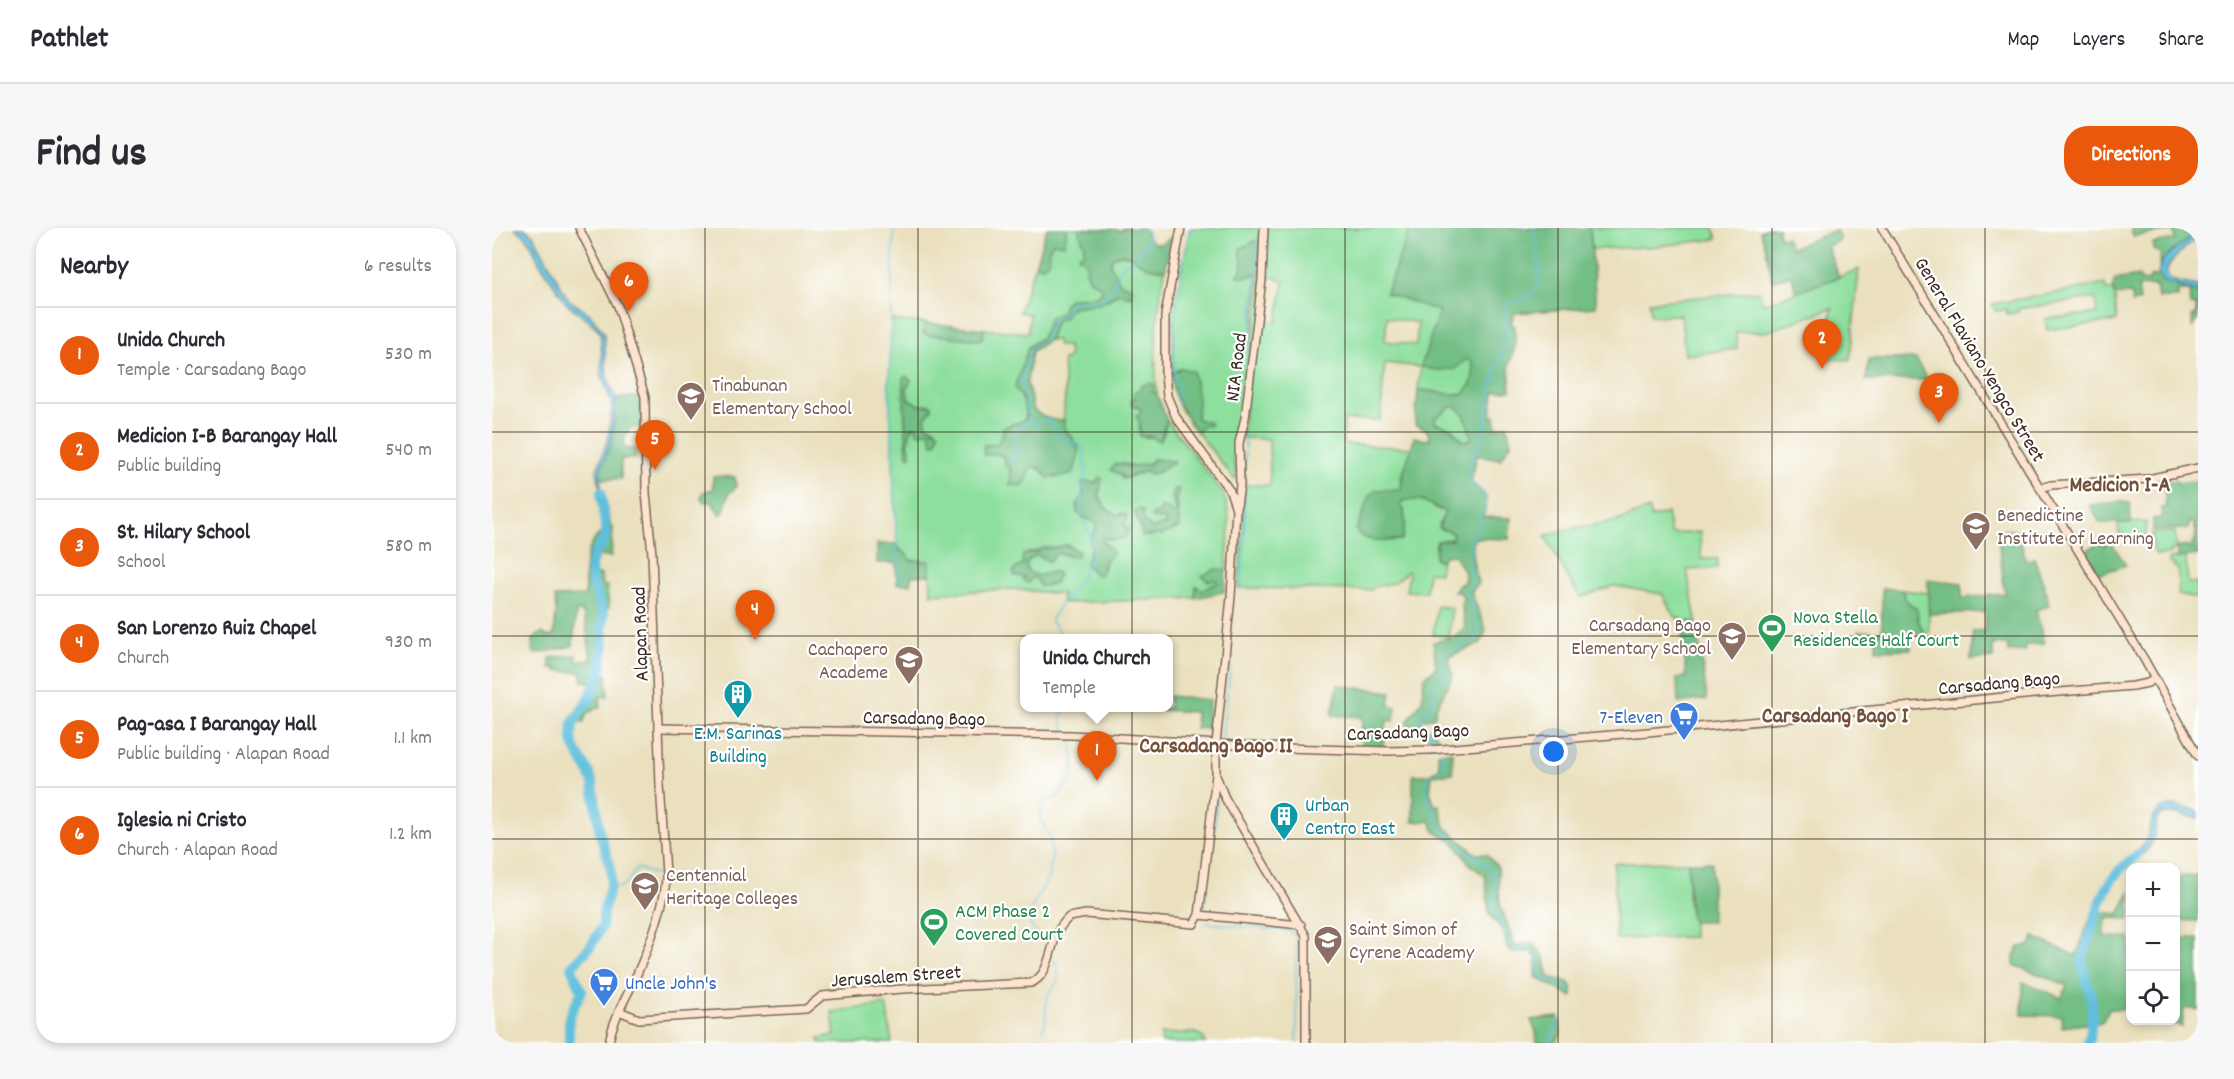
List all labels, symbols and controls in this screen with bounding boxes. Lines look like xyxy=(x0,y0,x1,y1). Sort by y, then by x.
text: Pathlet xyxy=(30,21,108,61)
text: Map xyxy=(2008,26,2039,56)
text: Layers xyxy=(2072,26,2125,56)
text: Share xyxy=(2158,26,2204,56)
text: Find us xyxy=(36,126,147,186)
button: Directions xyxy=(2064,126,2198,186)
text: Nearby xyxy=(60,249,128,286)
text: 6 results xyxy=(364,253,432,281)
street label: General Flaviano Yengco Street xyxy=(1906,253,2051,468)
pin: 6 xyxy=(610,262,648,312)
pin: 2 xyxy=(1802,320,1842,369)
text: Unida Church xyxy=(117,326,225,357)
street label: NIA Road xyxy=(1220,331,1256,403)
text: 1 xyxy=(77,341,82,369)
text: 530 m xyxy=(385,341,432,369)
text: Temple · Carsadang Bago xyxy=(117,357,306,385)
place label: Tinabunan Elementary School xyxy=(712,373,852,424)
pin: 3 xyxy=(1920,374,1958,423)
school or university icon: Tinabunan Elementary School xyxy=(675,380,707,422)
pin: 5 xyxy=(636,420,674,470)
text: Medicion I-B Barangay Hall xyxy=(117,422,337,453)
text: 2 xyxy=(75,437,84,465)
text: 540 m xyxy=(385,437,432,465)
text: Public building xyxy=(117,453,221,481)
district label: Medicion I-A xyxy=(2069,471,2171,502)
place label: Benedictine Institute of Learning xyxy=(1997,503,2154,554)
school or university icon: Benedictine Institute of Learning xyxy=(1960,510,1992,552)
text: St. Hilary School xyxy=(117,518,250,549)
text: 3 xyxy=(75,533,84,561)
text: 580 m xyxy=(386,533,432,561)
text: School xyxy=(117,549,166,577)
street label: Alapan Road xyxy=(626,586,658,682)
pin: 4 xyxy=(736,590,774,640)
place label: Nova Stella Residences Half Court xyxy=(1793,605,1959,656)
sports icon: Nova Stella Residences Half Court xyxy=(1756,612,1788,654)
place label: Carsadang Bago Elementary School xyxy=(1571,613,1711,664)
text: San Lorenzo Ruiz Chapel xyxy=(117,614,316,645)
school or university icon: Carsadang Bago Elementary School xyxy=(1716,620,1748,662)
text: 4 xyxy=(75,629,84,657)
text: 930 m xyxy=(385,629,432,657)
popup xyxy=(1020,634,1173,712)
place label: Cachapero Academe xyxy=(808,637,888,688)
school or university icon: Cachapero Academe xyxy=(893,644,925,686)
text: Unida Church xyxy=(1043,644,1150,675)
text: Church xyxy=(117,645,169,673)
street label: Carsadang Bago xyxy=(1937,666,2062,704)
text: Temple xyxy=(1043,675,1096,703)
building icon: E.M. Sarinas Building xyxy=(722,678,754,720)
supermarket icon: 7-Eleven xyxy=(1668,700,1700,742)
district label: Carsadang Bago I xyxy=(1762,702,1908,733)
street label: Carsadang Bago xyxy=(863,705,985,735)
place label: 7-Eleven xyxy=(1599,705,1663,733)
text: Pag-asa I Barangay Hall xyxy=(117,710,317,741)
street label: Carsadang Bago xyxy=(1346,718,1470,750)
place label: E.M. Sarinas Building xyxy=(694,721,782,772)
text: 5 xyxy=(75,725,84,753)
text: 1.1 km xyxy=(393,725,432,753)
pin: 1 xyxy=(1078,732,1116,781)
district label: Carsadang Bago II xyxy=(1139,732,1293,763)
your location xyxy=(1539,737,1568,766)
text: Public building · Alapan Road xyxy=(117,741,330,769)
place label: Urban Centro East xyxy=(1305,793,1395,844)
building icon: Urban Centro East xyxy=(1268,800,1300,842)
text: Iglesia ni Cristo xyxy=(117,806,246,837)
text: 6 xyxy=(75,821,84,849)
text: 1.2 km xyxy=(389,821,432,849)
text: Church · Alapan Road xyxy=(117,837,278,865)
place label: Centennial Heritage Colleges xyxy=(666,863,798,914)
map controls xyxy=(2126,863,2180,1025)
button: + xyxy=(2126,863,2180,917)
school or university icon: Centennial Heritage Colleges xyxy=(629,870,661,912)
place label: ACM Phase 2 Covered Court xyxy=(955,899,1063,950)
sports icon: ACM Phase 2 Covered Court xyxy=(918,906,950,948)
place label: Saint Simon of Cyrene Academy xyxy=(1349,917,1475,968)
button: − xyxy=(2126,917,2180,971)
school or university icon: Saint Simon of Cyrene Academy xyxy=(1312,924,1344,966)
street label: Jerusalem Street xyxy=(830,959,962,997)
supermarket icon: Uncle John's xyxy=(588,966,620,1008)
place label: Uncle John's xyxy=(625,971,717,999)
button: locate xyxy=(2126,971,2180,1025)

